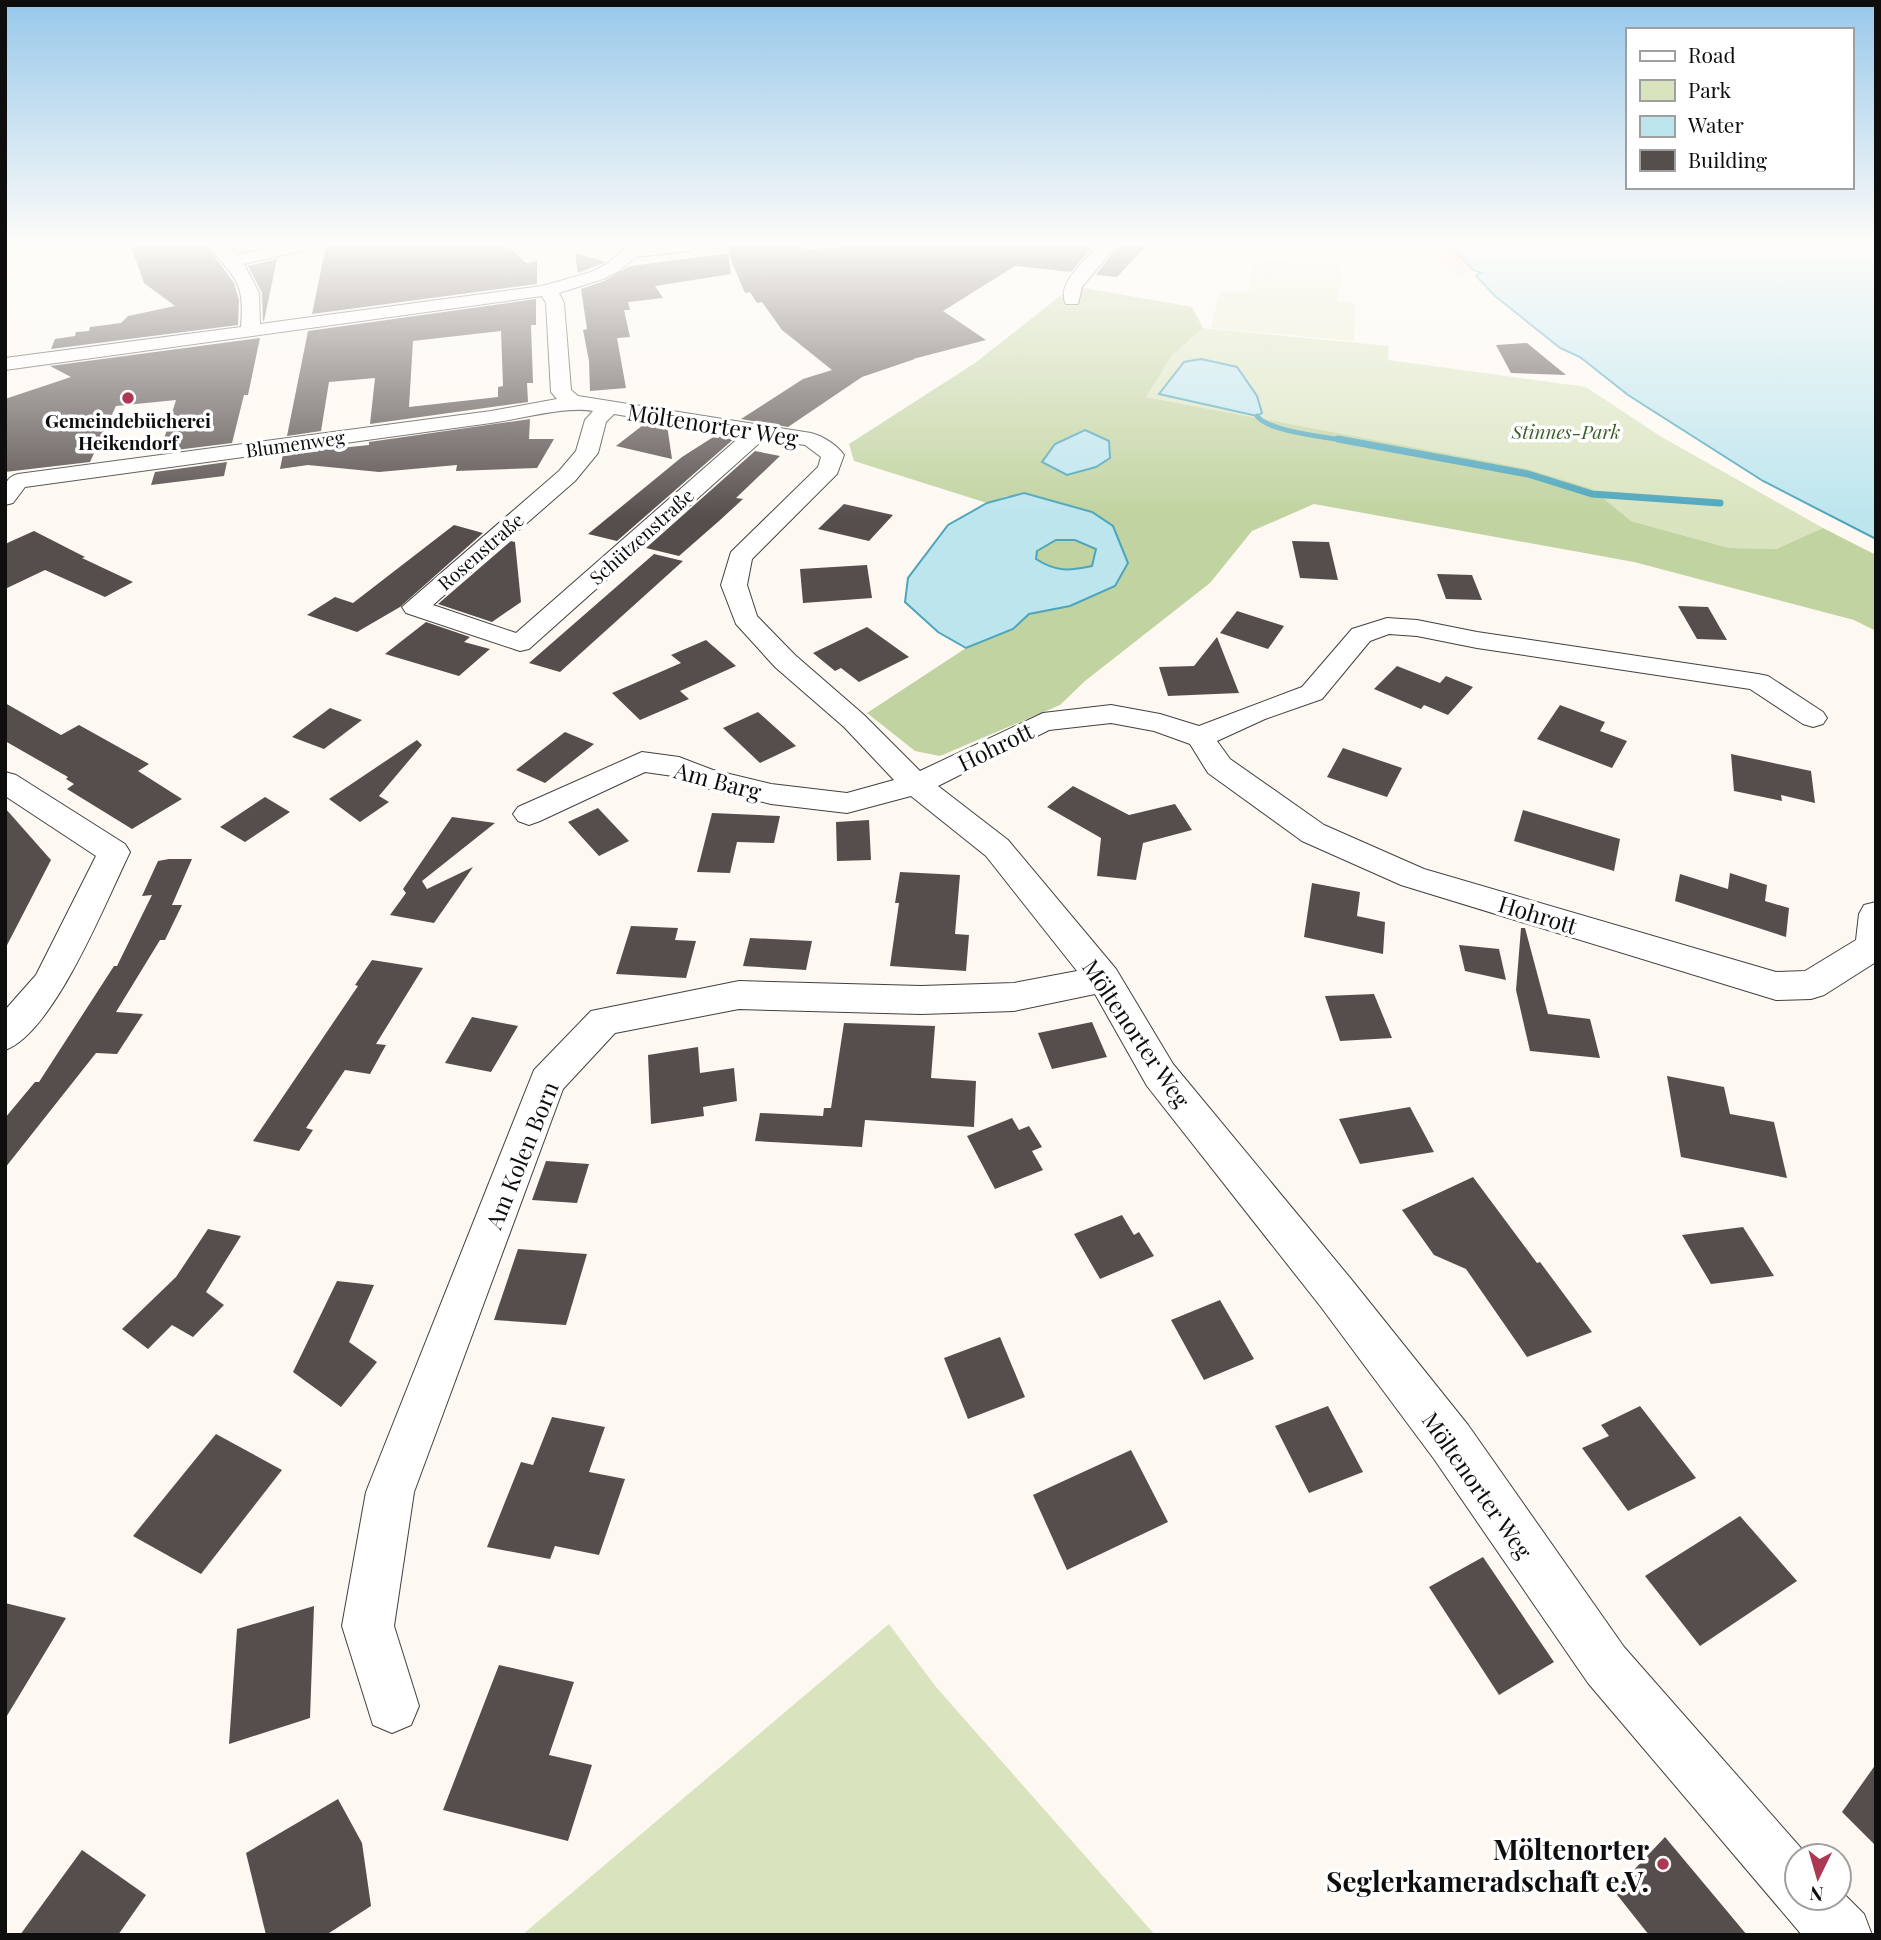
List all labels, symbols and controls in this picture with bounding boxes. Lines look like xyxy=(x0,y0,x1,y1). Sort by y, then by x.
legend xyxy=(1626,28,1853,189)
text: Road xyxy=(1688,40,1736,68)
text: Park xyxy=(1688,75,1732,103)
text: Water xyxy=(1687,110,1744,138)
text: Building xyxy=(1688,145,1767,173)
marker: Gemeindebücherei Heikendorf xyxy=(120,390,136,406)
street label: Möltenorter Weg xyxy=(625,395,801,453)
place label: Gemeindebücherei Heikendorf xyxy=(45,407,211,455)
park label: Stinnes-Park xyxy=(1511,418,1620,444)
street label: Blumenweg xyxy=(244,423,346,463)
street label: Schützenstraße xyxy=(583,482,699,590)
street label: Rosenstraße xyxy=(431,506,529,596)
street label: Hohrott xyxy=(952,714,1039,778)
street label: Am Barg xyxy=(670,753,765,806)
street label: Hohrott xyxy=(1495,887,1582,941)
street label: Möltenorter Weg xyxy=(1076,953,1198,1113)
street label: Am Kolen Born xyxy=(477,1076,565,1234)
street label: Möltenorter Weg xyxy=(1416,1405,1540,1565)
place label: Möltenorter Seglerkameradschaft e.V. xyxy=(1326,1830,1649,1899)
north arrow xyxy=(1783,1842,1853,1912)
marker: Möltenorter Seglerkameradschaft e.V. xyxy=(1655,1856,1671,1872)
text: N xyxy=(1808,1881,1824,1908)

